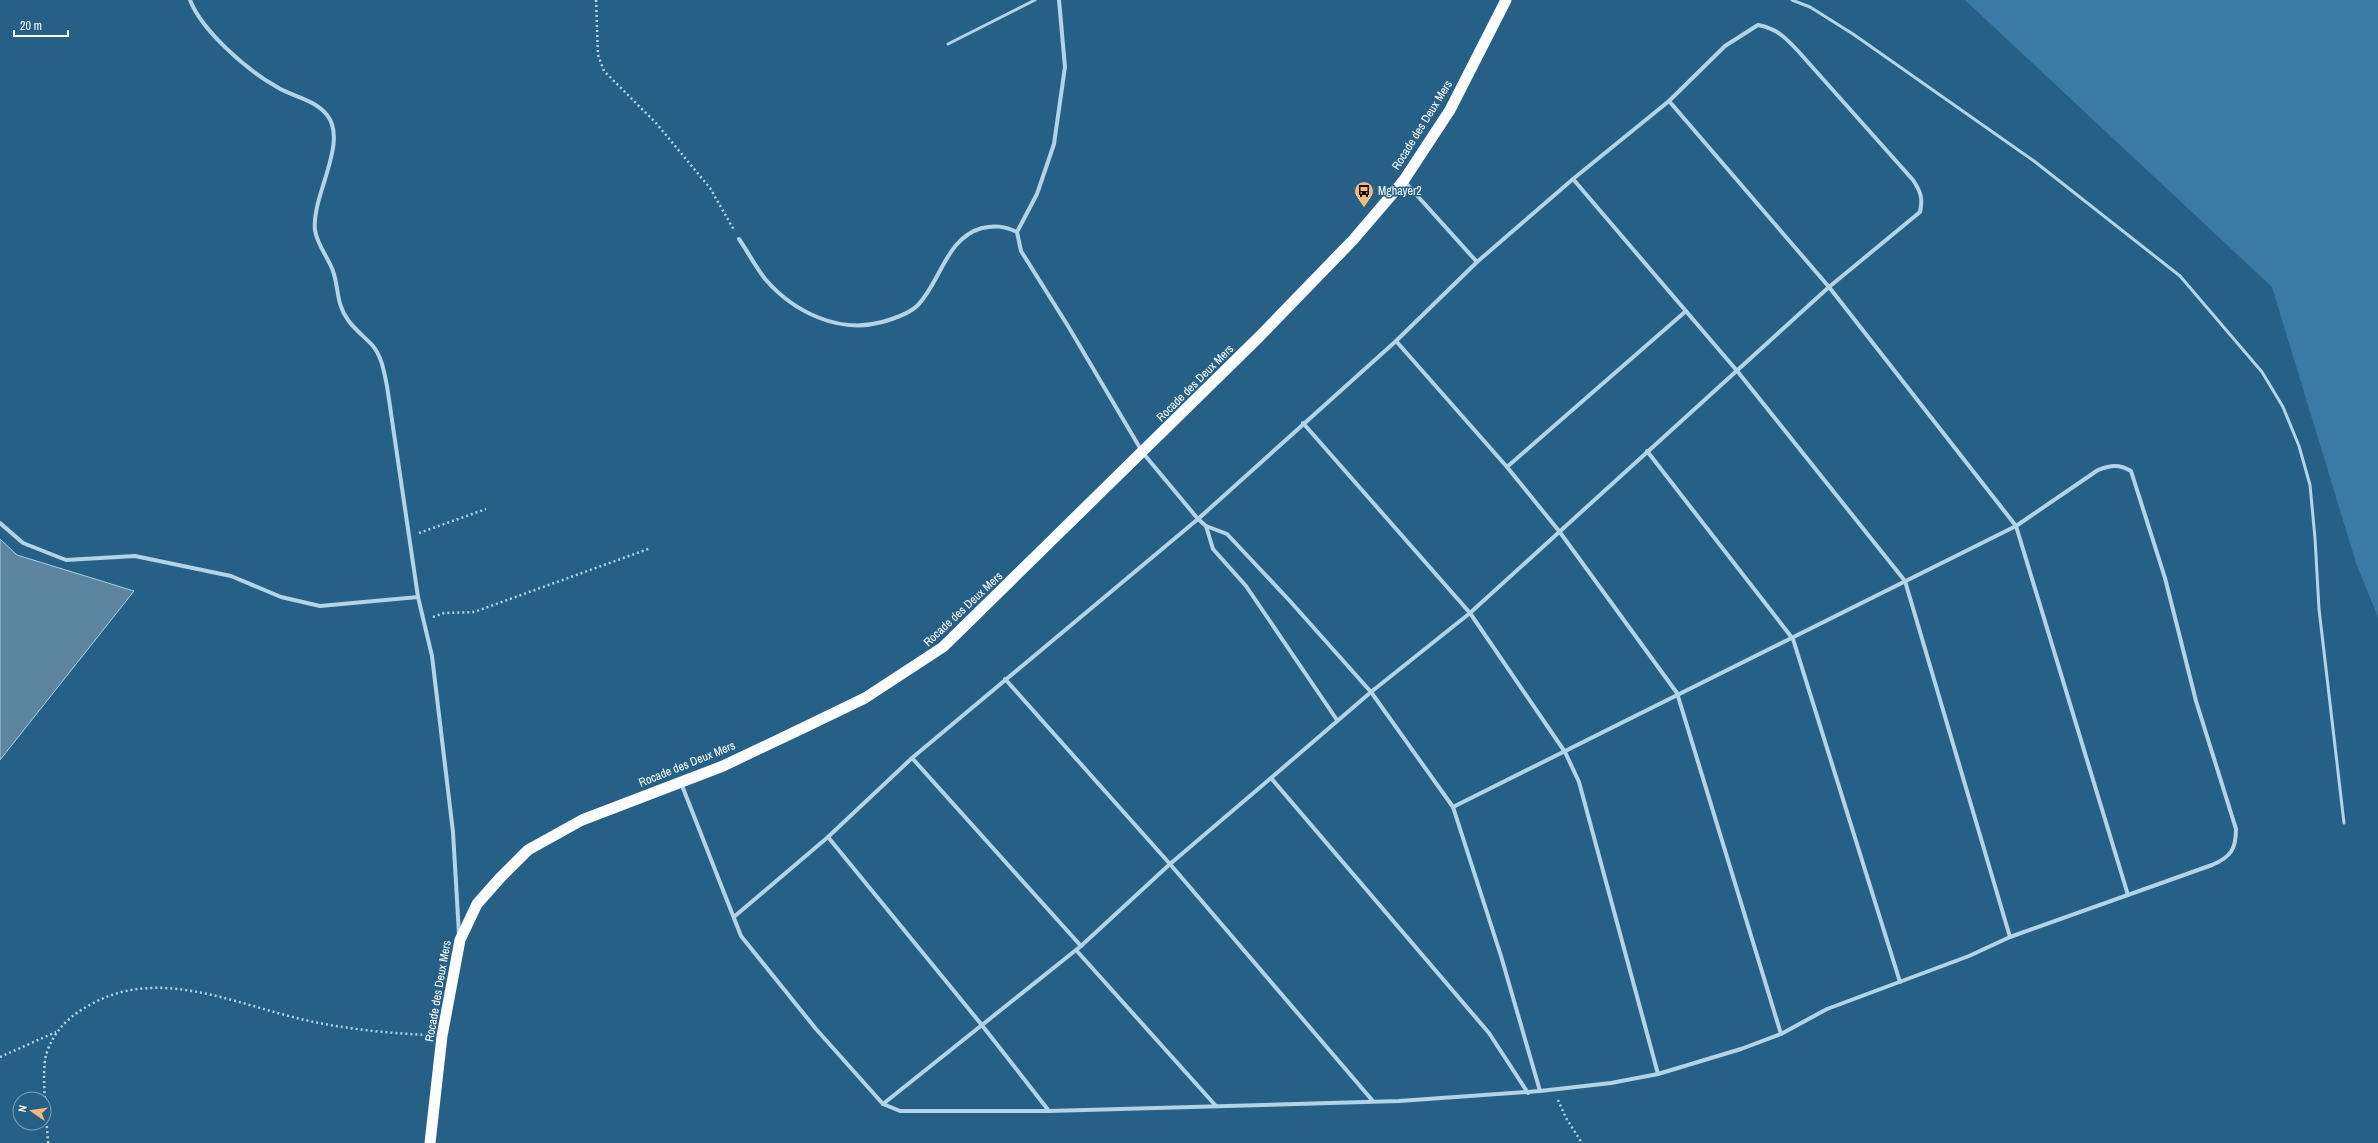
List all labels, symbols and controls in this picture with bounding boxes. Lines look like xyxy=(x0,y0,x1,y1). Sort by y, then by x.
scale bar xyxy=(14,12,68,38)
text: 20 m xyxy=(20,18,42,34)
street label: Rocade des Deux Mers xyxy=(1388,77,1456,173)
bus stop icon: Mghayer2 xyxy=(1353,180,1375,208)
place label: Mghayer2 xyxy=(1378,183,1422,199)
street label: Rocade des Deux Mers xyxy=(1153,341,1237,425)
street label: Rocade des Deux Mers xyxy=(920,568,1006,650)
street label: Rocade des Deux Mers xyxy=(636,737,738,791)
street label: Rocade des Deux Mers xyxy=(421,939,455,1043)
north arrow xyxy=(12,1091,52,1131)
text: N xyxy=(15,1104,30,1113)

